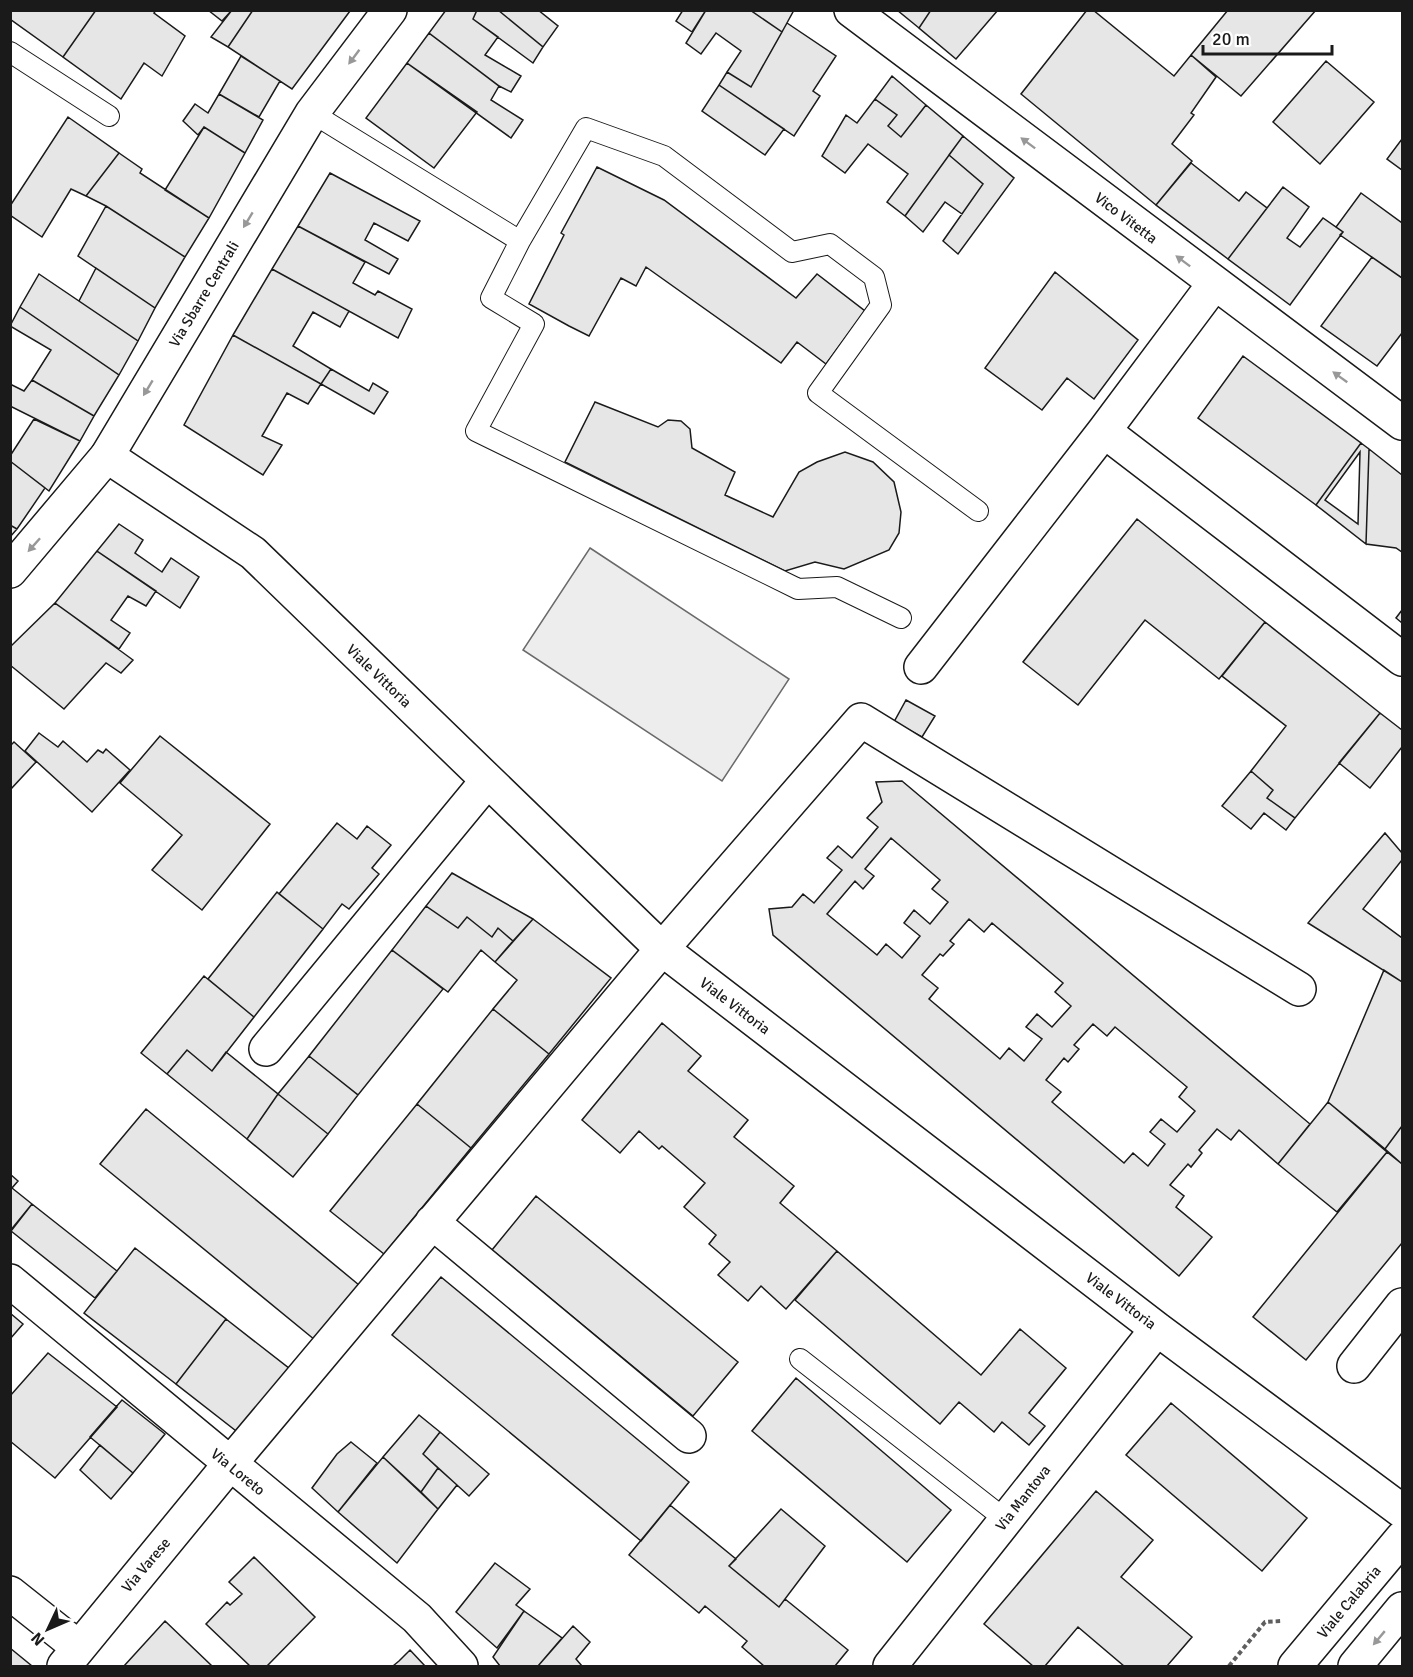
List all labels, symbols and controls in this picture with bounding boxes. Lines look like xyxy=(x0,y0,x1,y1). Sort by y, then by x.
scale bar xyxy=(1203,18,1332,56)
text: 20 m xyxy=(1212,28,1250,50)
one-way arrow xyxy=(348,49,361,65)
one-way arrow xyxy=(1020,136,1036,149)
street label: Vico Vitetta xyxy=(1091,189,1161,247)
one-way arrow xyxy=(242,212,253,228)
street label: Via Sbarre Centrali xyxy=(165,238,243,350)
one-way arrow xyxy=(1175,254,1191,267)
one-way arrow xyxy=(1332,371,1347,383)
one-way arrow xyxy=(142,380,153,396)
one-way arrow xyxy=(28,537,41,552)
street label: Viale Vittoria xyxy=(343,640,415,712)
street label: Viale Vittoria xyxy=(696,974,774,1038)
street label: Viale Vittoria xyxy=(1082,1269,1160,1333)
street label: Via Loreto xyxy=(207,1445,269,1499)
street label: Via Mantova xyxy=(992,1461,1054,1535)
street label: Via Varese xyxy=(118,1534,174,1596)
street label: Viale Calabria xyxy=(1313,1562,1385,1642)
north arrow xyxy=(18,1599,78,1659)
text: N xyxy=(27,1628,49,1650)
one-way arrow xyxy=(1372,1630,1385,1646)

